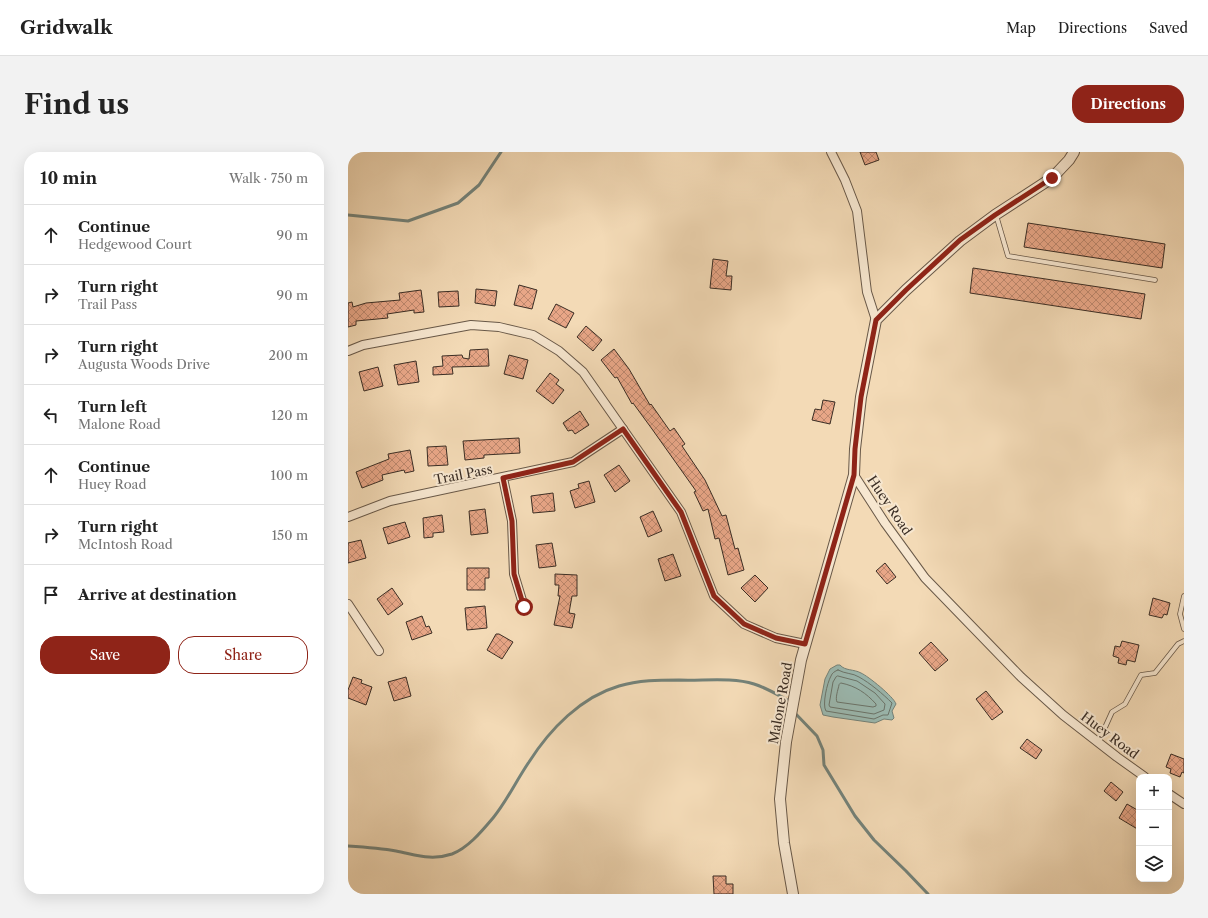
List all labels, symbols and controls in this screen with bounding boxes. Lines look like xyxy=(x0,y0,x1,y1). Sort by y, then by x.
text: Gridwalk xyxy=(20,16,113,39)
text: Map xyxy=(1006,19,1036,37)
text: Directions xyxy=(1058,19,1127,37)
text: Saved xyxy=(1149,19,1188,37)
button: Directions xyxy=(1072,85,1184,123)
text: Find us xyxy=(24,87,129,121)
text: 10 min xyxy=(40,168,97,188)
route end xyxy=(1043,169,1061,187)
text: Walk · 750 m xyxy=(229,170,308,186)
text: Continue xyxy=(78,217,150,236)
icon: ahead xyxy=(40,224,62,246)
text: 90 m xyxy=(277,227,308,243)
text: Hedgewood Court xyxy=(78,236,192,252)
text: Turn right xyxy=(78,277,158,296)
icon: right xyxy=(40,284,62,306)
text: 90 m xyxy=(277,287,308,303)
text: Trail Pass xyxy=(78,296,137,312)
text: Turn right xyxy=(78,337,158,356)
icon: right xyxy=(40,344,62,366)
text: 200 m xyxy=(268,347,308,363)
text: Augusta Woods Drive xyxy=(78,356,210,372)
text: Turn left xyxy=(78,397,147,416)
icon: left xyxy=(40,404,62,426)
text: 120 m xyxy=(271,407,308,423)
text: Malone Road xyxy=(78,416,161,432)
text: Continue xyxy=(78,457,150,476)
street label: Trail Pass xyxy=(432,460,494,487)
icon: ahead xyxy=(40,464,62,486)
text: 100 m xyxy=(270,467,308,483)
street label: Huey Road xyxy=(864,472,916,538)
text: Huey Road xyxy=(78,476,146,492)
text: Turn right xyxy=(78,517,158,536)
icon: right xyxy=(40,524,62,546)
text: 150 m xyxy=(272,527,308,543)
text: McIntosh Road xyxy=(78,536,173,552)
icon: arrive xyxy=(40,584,62,606)
text: Arrive at destination xyxy=(78,585,237,604)
route start xyxy=(515,598,533,616)
button: Save xyxy=(40,636,170,674)
button: Share xyxy=(178,636,308,674)
street label: Malone Road xyxy=(765,661,795,745)
street label: Huey Road xyxy=(1078,708,1142,762)
map controls xyxy=(1136,774,1172,882)
button: + xyxy=(1136,774,1172,810)
button: − xyxy=(1136,810,1172,846)
button: layers xyxy=(1136,846,1172,882)

